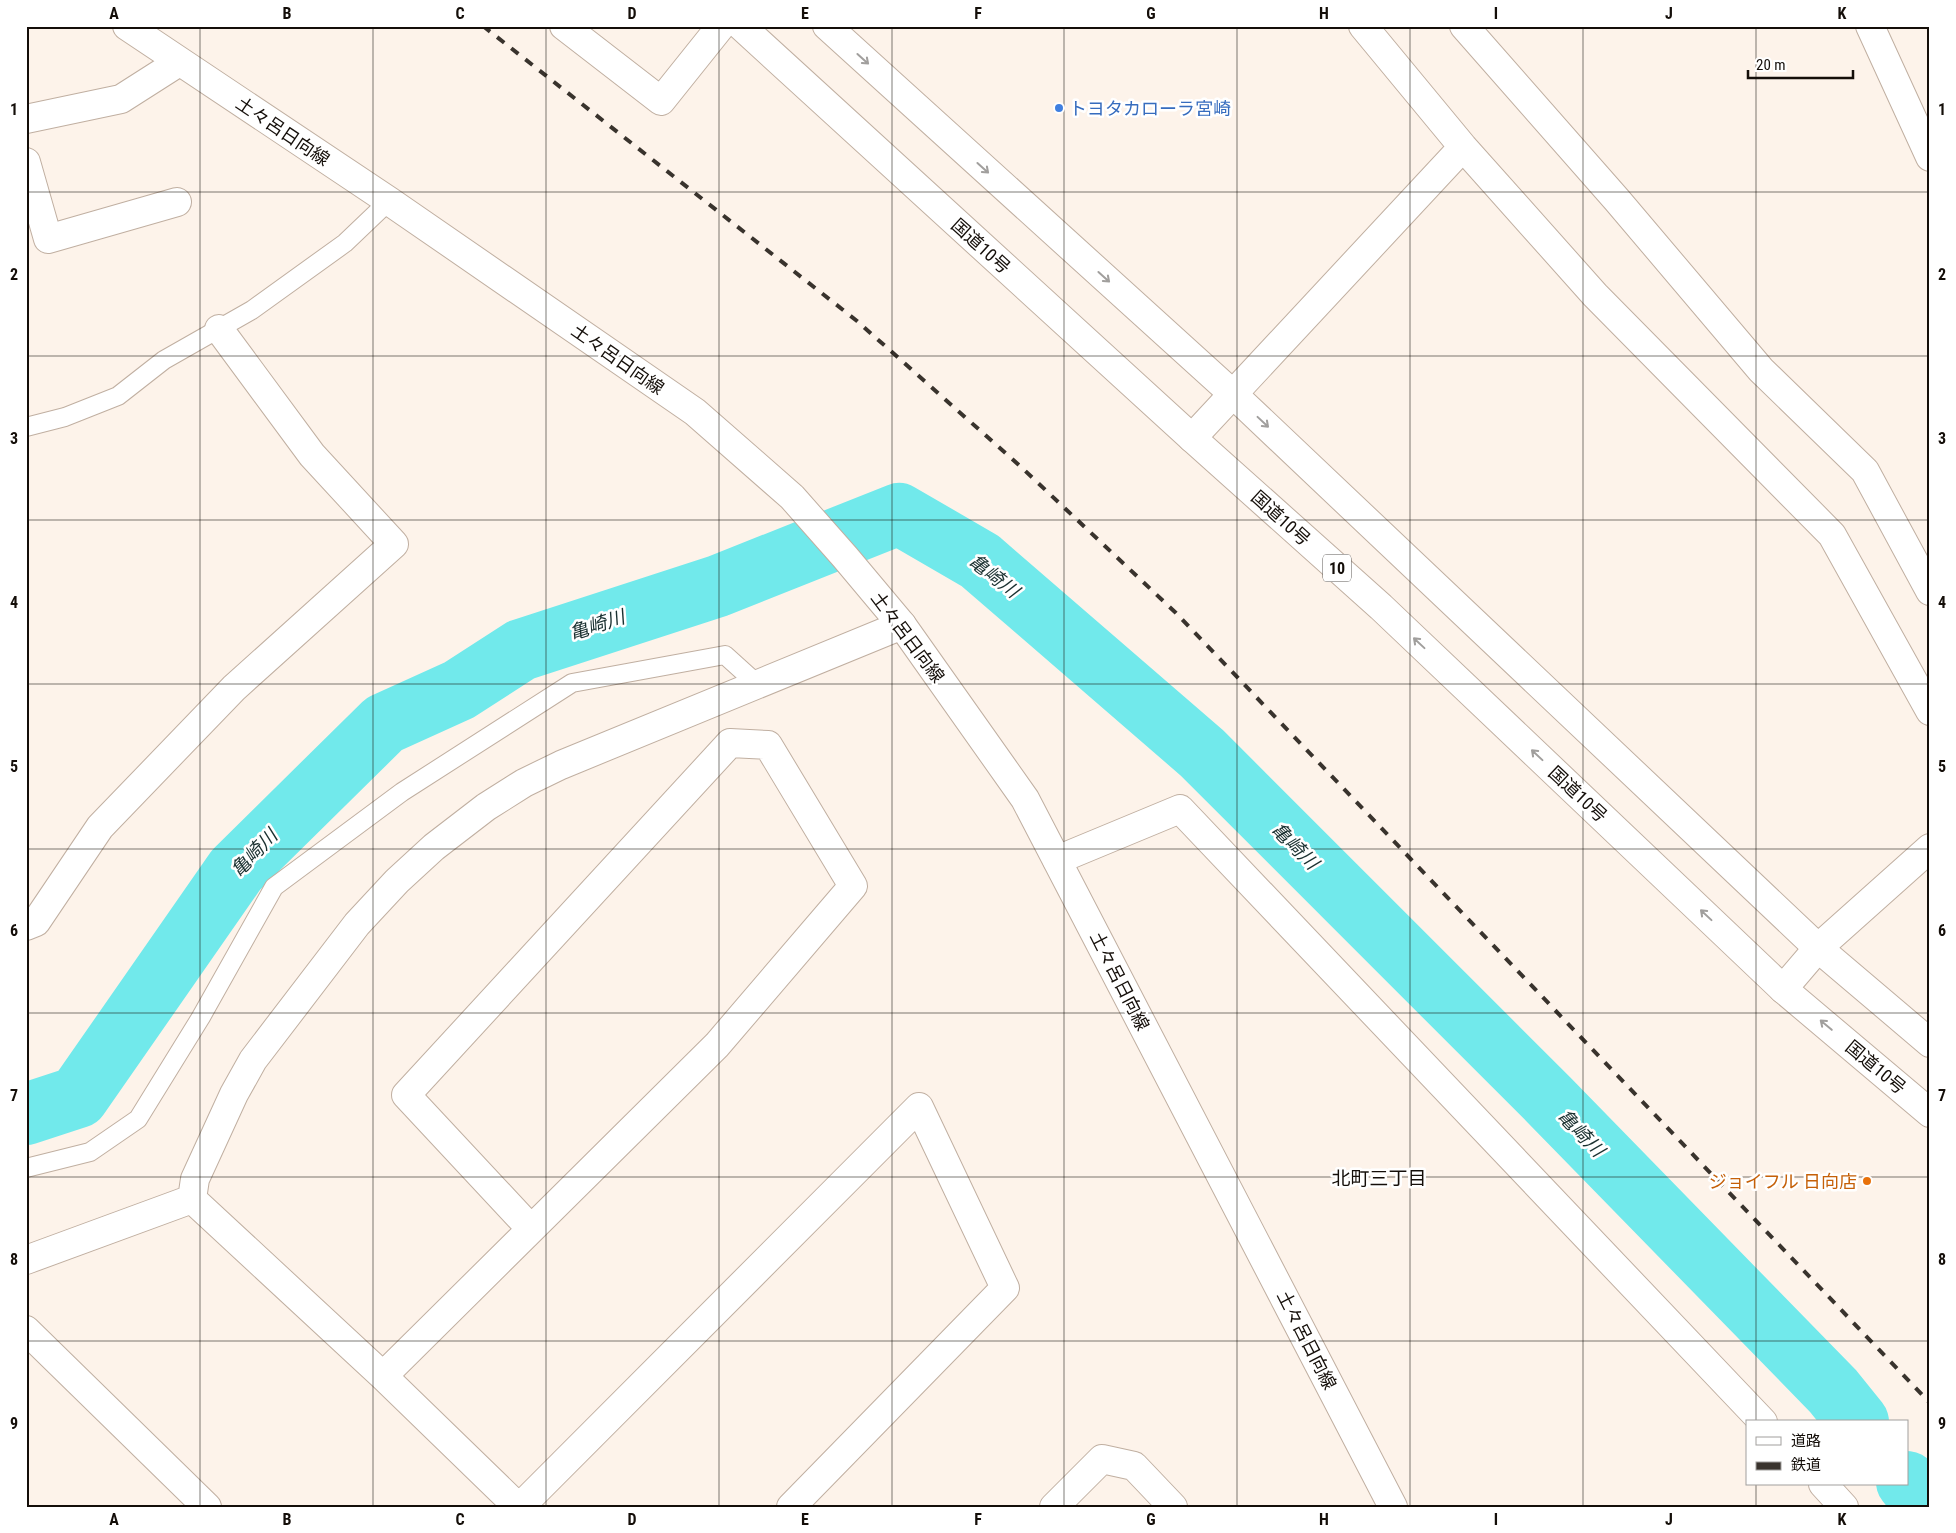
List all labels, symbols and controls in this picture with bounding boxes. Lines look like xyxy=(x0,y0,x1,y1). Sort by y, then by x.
text: A xyxy=(109,4,119,23)
text: B xyxy=(283,4,292,23)
text: C xyxy=(455,4,465,23)
text: D xyxy=(627,4,637,23)
text: E xyxy=(801,4,809,23)
text: F xyxy=(974,4,982,23)
text: G xyxy=(1146,4,1156,23)
text: H xyxy=(1319,4,1329,23)
text: I xyxy=(1494,4,1498,23)
text: J xyxy=(1665,4,1673,23)
text: K xyxy=(1838,4,1847,23)
scale bar xyxy=(1748,48,1854,80)
one-way arrow xyxy=(857,53,869,65)
text: 20 m xyxy=(1756,56,1786,74)
street label: 土々呂日向線 xyxy=(232,92,334,170)
place label: トヨタカローラ宮崎 xyxy=(1069,98,1231,119)
text: 1 xyxy=(10,100,18,119)
text: 1 xyxy=(1938,100,1946,119)
marker: トヨタカローラ宮崎 xyxy=(1053,102,1065,114)
one-way arrow xyxy=(977,162,990,174)
street label: 国道10号 xyxy=(947,214,1015,278)
text: 2 xyxy=(10,265,18,284)
text: 2 xyxy=(1938,265,1946,284)
one-way arrow xyxy=(1097,271,1110,283)
street label: 土々呂日向線 xyxy=(568,319,668,399)
one-way arrow xyxy=(1256,416,1269,428)
text: 3 xyxy=(10,429,18,448)
text: 3 xyxy=(1938,429,1946,448)
street label: 国道10号 xyxy=(1247,486,1315,550)
water label: 亀崎川 xyxy=(964,549,1025,604)
road number: 10 xyxy=(1323,554,1351,582)
street label: 土々呂日向線 xyxy=(867,588,949,686)
text: 4 xyxy=(10,593,18,612)
text: 4 xyxy=(1938,593,1946,612)
water label: 亀崎川 xyxy=(566,605,630,645)
one-way arrow xyxy=(1413,637,1426,649)
one-way arrow xyxy=(1531,749,1544,761)
text: 5 xyxy=(10,757,18,776)
text: 5 xyxy=(1938,757,1946,776)
street label: 国道10号 xyxy=(1545,762,1611,826)
water label: 亀崎川 xyxy=(1267,818,1325,876)
water label: 亀崎川 xyxy=(226,823,283,881)
one-way arrow xyxy=(1700,909,1712,921)
text: 6 xyxy=(10,921,18,940)
text: 6 xyxy=(1938,921,1946,940)
street label: 土々呂日向線 xyxy=(1086,928,1154,1034)
one-way arrow xyxy=(1820,1019,1833,1030)
street label: 国道10号 xyxy=(1842,1036,1910,1098)
text: 7 xyxy=(10,1086,18,1105)
text: 7 xyxy=(1938,1086,1946,1105)
water label: 亀崎川 xyxy=(1553,1105,1610,1163)
district label: 北町三丁目 xyxy=(1331,1167,1427,1190)
place label: ジョイフル 日向店 xyxy=(1709,1171,1857,1192)
marker: ジョイフル 日向店 xyxy=(1861,1175,1873,1187)
text: 8 xyxy=(10,1250,18,1269)
text: 8 xyxy=(1938,1250,1946,1269)
street label: 土々呂日向線 xyxy=(1273,1287,1341,1393)
text: 9 xyxy=(10,1414,18,1433)
text: 9 xyxy=(1938,1414,1946,1433)
legend xyxy=(1746,1420,1908,1486)
text: 道路 xyxy=(1791,1432,1821,1450)
text: 鉄道 xyxy=(1791,1456,1821,1474)
text: A xyxy=(109,1510,119,1529)
text: B xyxy=(283,1510,292,1529)
text: C xyxy=(455,1510,465,1529)
text: D xyxy=(627,1510,637,1529)
text: E xyxy=(801,1510,809,1529)
text: F xyxy=(974,1510,982,1529)
text: G xyxy=(1146,1510,1156,1529)
text: H xyxy=(1319,1510,1329,1529)
text: I xyxy=(1494,1510,1498,1529)
text: J xyxy=(1665,1510,1673,1529)
text: K xyxy=(1838,1510,1847,1529)

